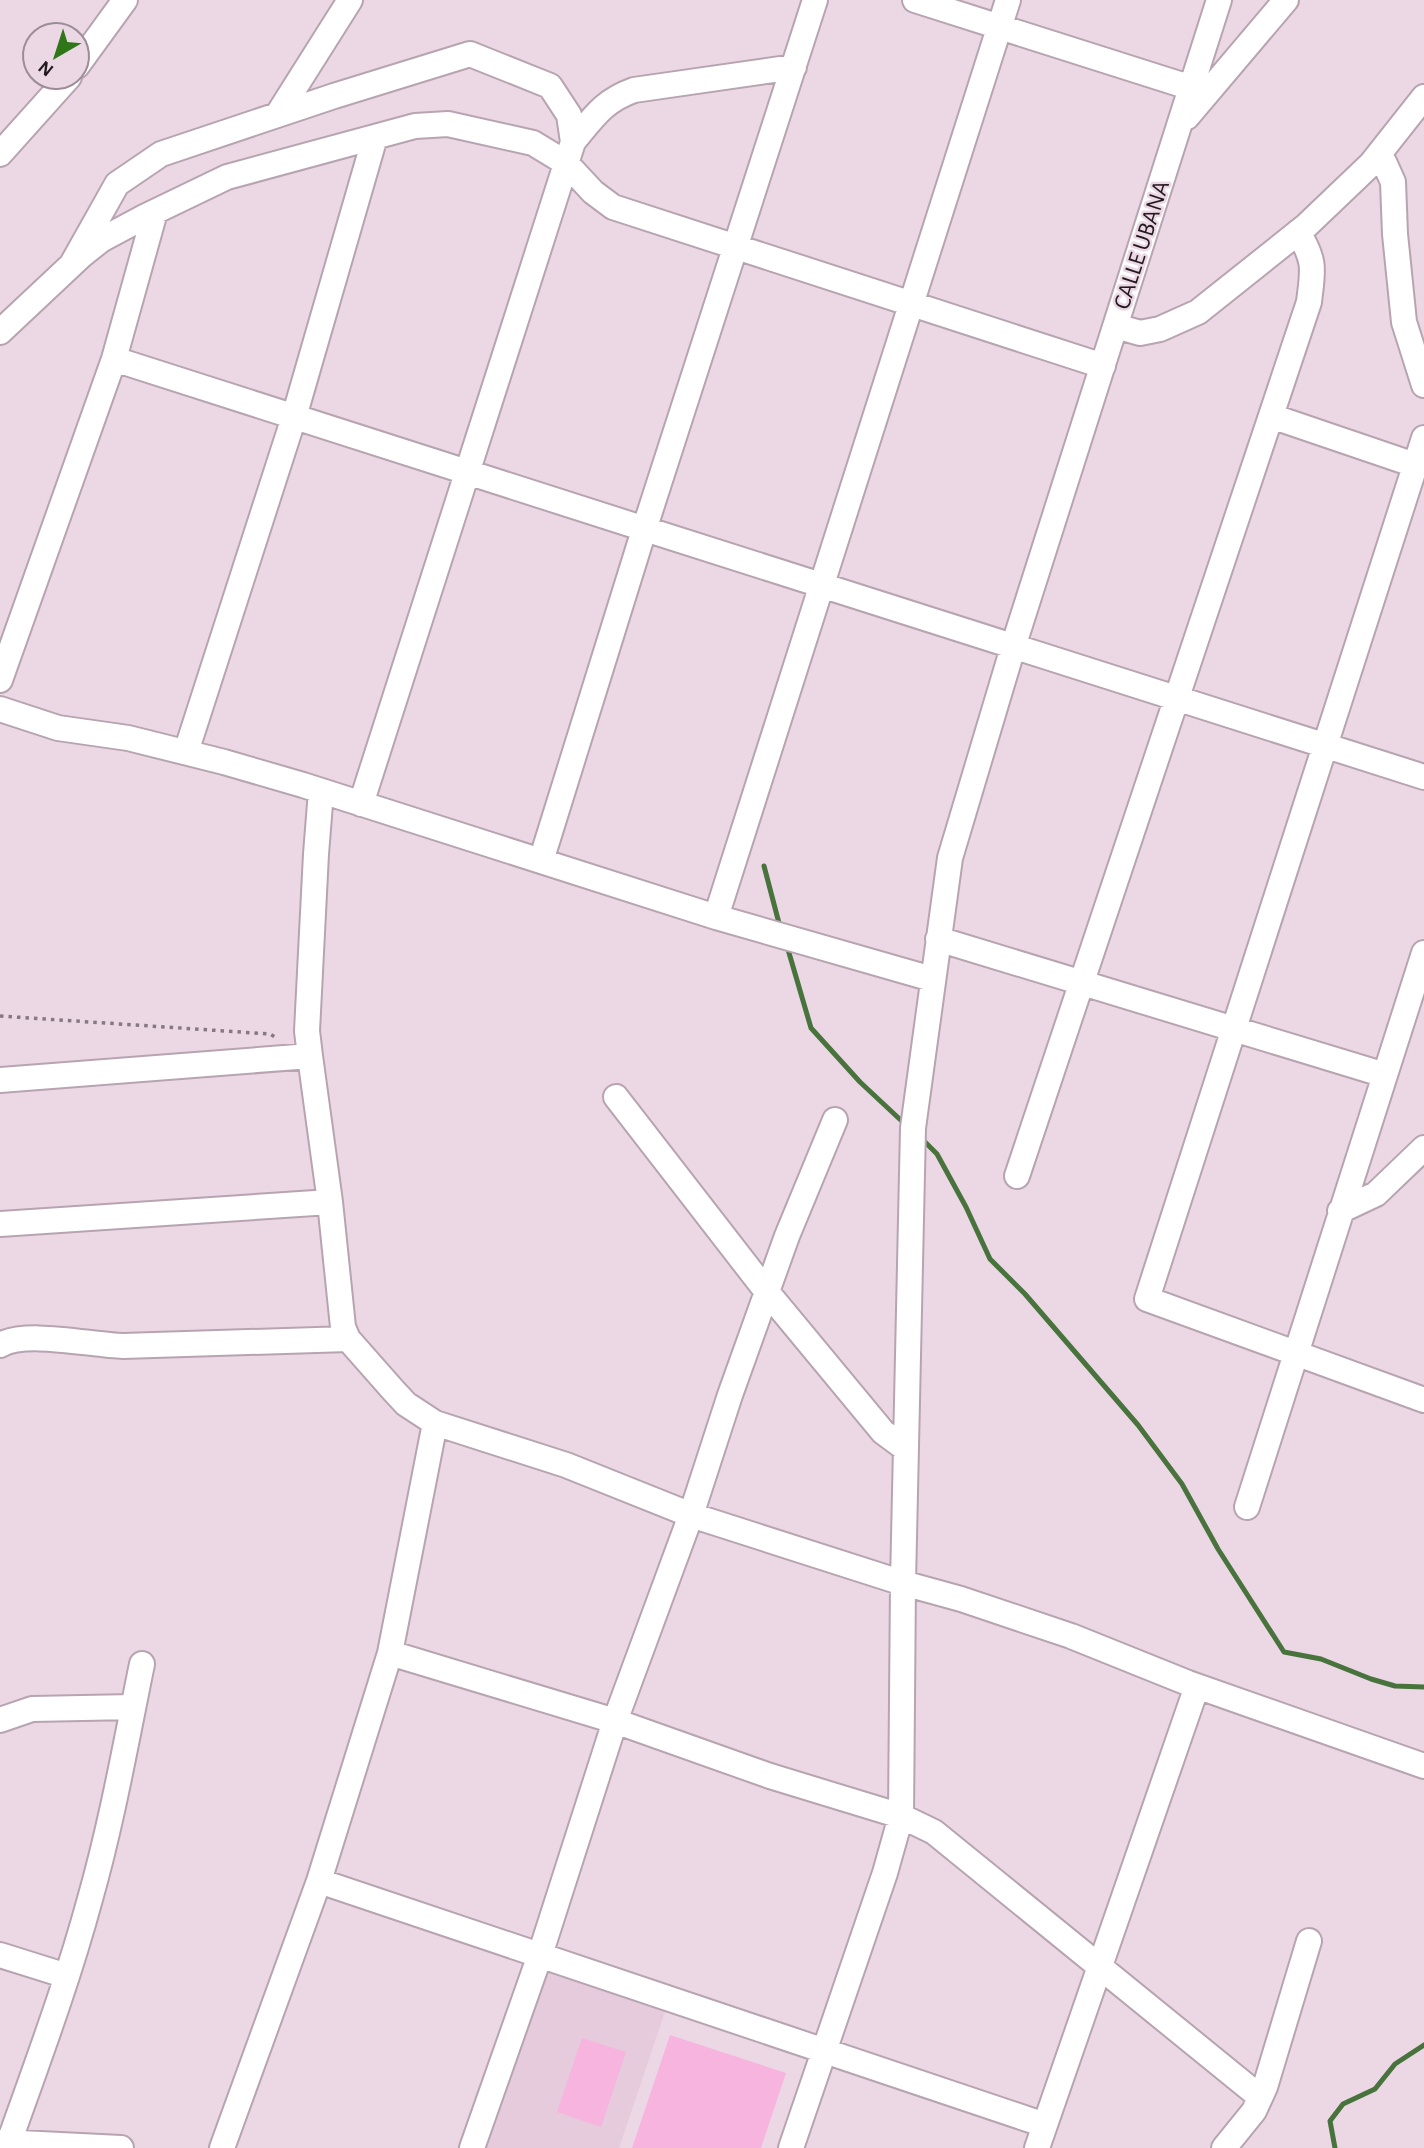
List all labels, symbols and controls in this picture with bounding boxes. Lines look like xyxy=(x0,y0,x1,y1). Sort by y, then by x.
north arrow xyxy=(21,21,91,91)
text: N xyxy=(35,57,57,80)
street label: CALLE UBANA xyxy=(1110,178,1174,312)

